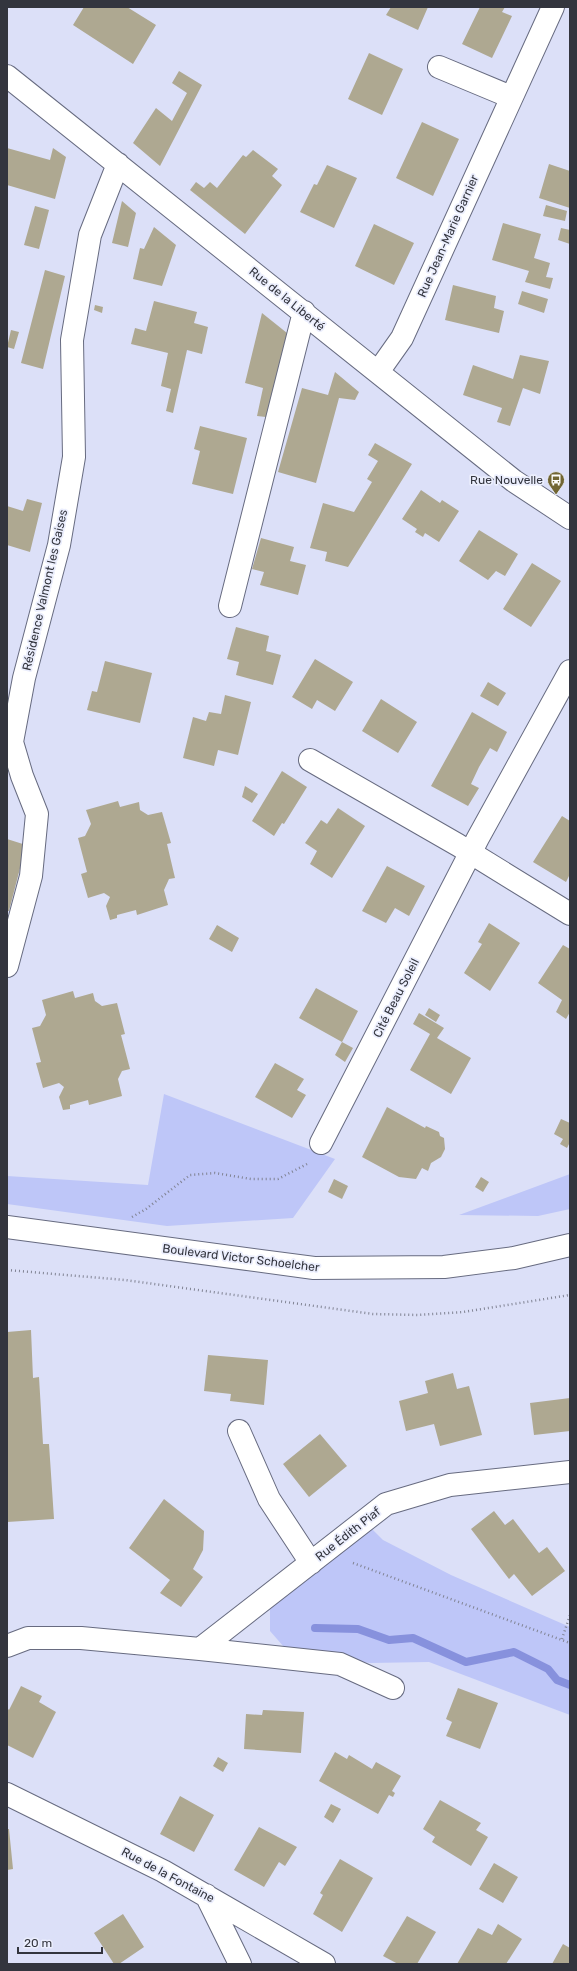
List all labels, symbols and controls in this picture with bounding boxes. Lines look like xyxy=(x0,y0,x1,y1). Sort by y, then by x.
street label: Rue Jean-Marie Garnier xyxy=(415,172,482,299)
street label: Rue de la Liberté xyxy=(246,264,328,334)
bus stop icon: Rue Nouvelle xyxy=(546,470,566,495)
place label: Rue Nouvelle xyxy=(470,473,543,487)
street label: Résidence Valmont les Gaises xyxy=(20,508,70,672)
street label: Cité Beau Soleil xyxy=(370,956,422,1040)
street label: Boulevard Victor Schoelcher xyxy=(162,1241,321,1275)
street label: Rue Édith Piaf xyxy=(313,1504,384,1564)
street label: Rue de la Fontaine xyxy=(119,1845,217,1906)
scale bar xyxy=(18,1929,102,1955)
text: 20 m xyxy=(24,1936,52,1950)

